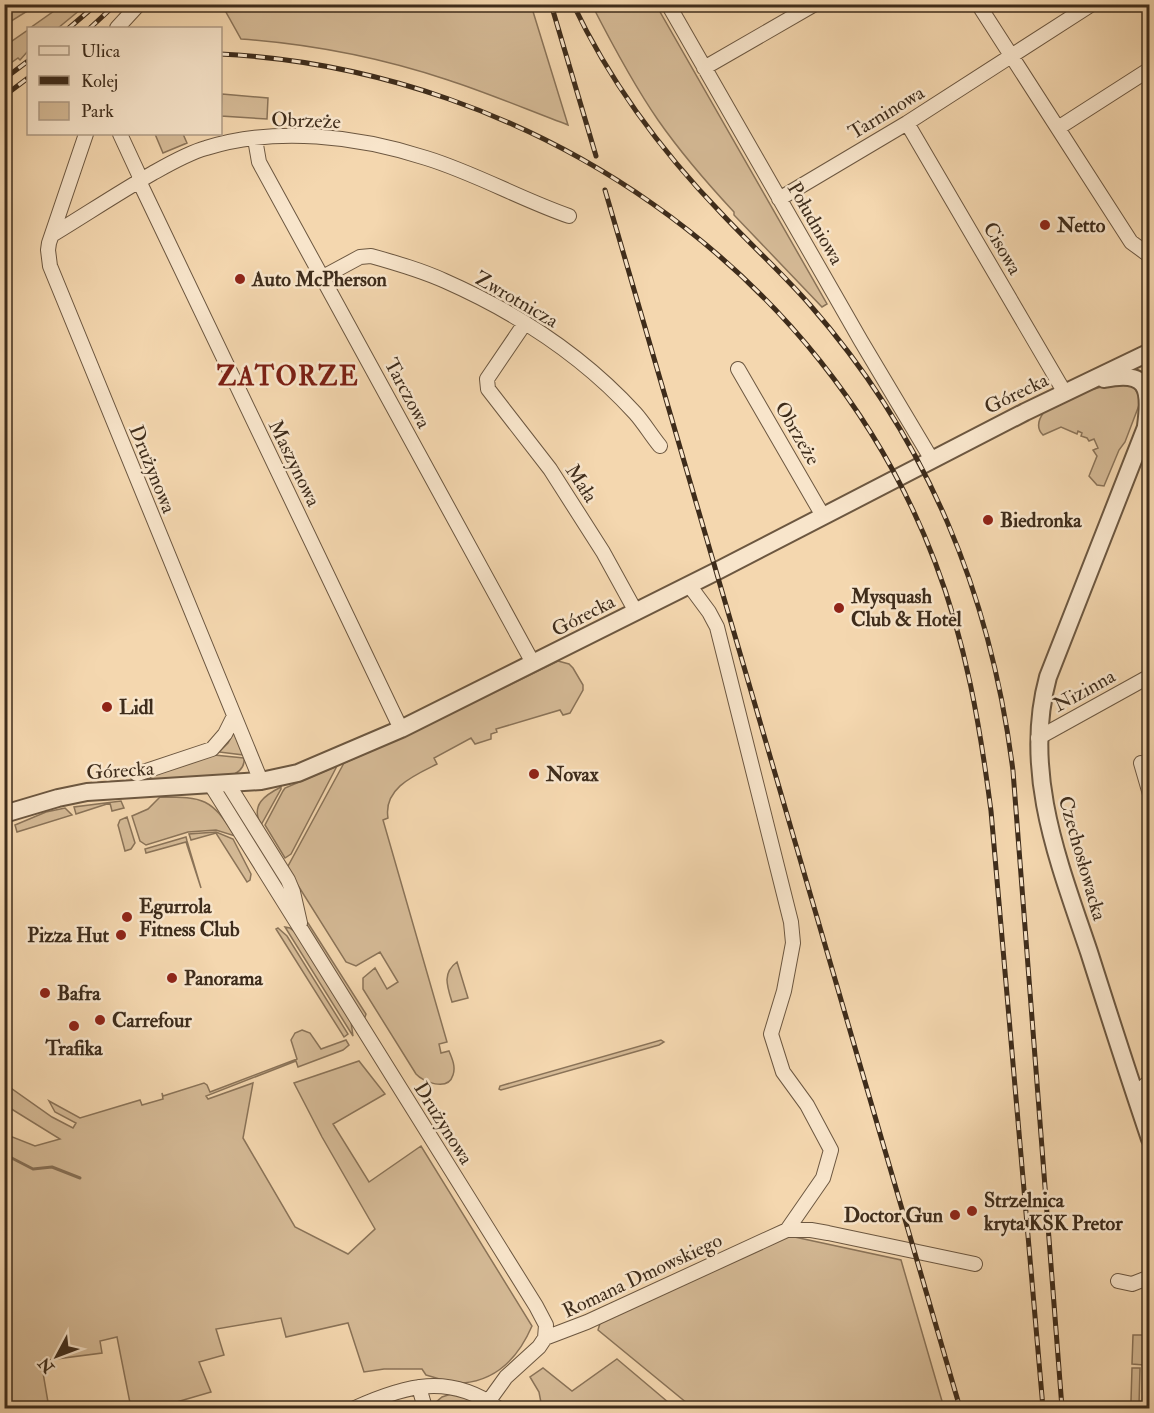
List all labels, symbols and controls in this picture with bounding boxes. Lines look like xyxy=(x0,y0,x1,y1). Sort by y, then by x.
legend xyxy=(27,27,222,135)
text: Ulica xyxy=(81,40,121,63)
text: Kolej xyxy=(81,70,118,93)
street label: Tarninowa xyxy=(844,80,929,145)
text: Park xyxy=(81,100,114,123)
street label: Obrzeże xyxy=(271,107,341,134)
street label: Południowa xyxy=(782,177,850,270)
place label: Netto xyxy=(1056,213,1106,238)
street label: Cisowa xyxy=(978,217,1028,280)
marker: Netto xyxy=(1038,218,1052,232)
street label: Zwrotnicza xyxy=(471,266,564,334)
place label: Auto McPherson xyxy=(251,267,388,292)
marker: Auto McPherson xyxy=(233,272,247,286)
street label: Tarczowa xyxy=(379,354,437,433)
district label: ZATORZE xyxy=(217,361,359,393)
street label: Górecka xyxy=(980,367,1053,420)
street label: Obrzeże xyxy=(769,397,826,470)
street label: Maszynowa xyxy=(263,416,327,511)
street label: Drużynowa xyxy=(124,421,182,518)
street label: Mała xyxy=(560,459,604,508)
place label: Biedronka xyxy=(1000,508,1082,533)
marker: Biedronka xyxy=(981,513,995,527)
place label: Mysquash Club & Hotel xyxy=(850,584,963,632)
street label: Górecka xyxy=(547,589,620,642)
marker: Mysquash Club & Hotel xyxy=(832,601,846,615)
street label: Nizinna xyxy=(1049,663,1120,718)
place label: Lidl xyxy=(119,695,155,720)
marker: Lidl xyxy=(100,700,114,714)
street label: Górecka xyxy=(85,756,156,785)
place label: Novax xyxy=(545,762,599,787)
marker: Novax xyxy=(527,767,541,781)
street label: Czechosłowacka xyxy=(1053,793,1112,924)
place label: Egurrola Fitness Club xyxy=(139,894,240,942)
marker: Egurrola Fitness Club xyxy=(120,910,134,924)
place label: Pizza Hut xyxy=(27,923,110,948)
marker: Pizza Hut xyxy=(114,928,128,942)
place label: Panorama xyxy=(184,966,264,991)
marker: Panorama xyxy=(165,971,179,985)
place label: Bafra xyxy=(57,981,101,1006)
marker: Bafra xyxy=(38,986,52,1000)
place label: Carrefour xyxy=(112,1008,192,1033)
marker: Carrefour xyxy=(93,1013,107,1027)
marker: Trafika xyxy=(67,1019,81,1033)
place label: Trafika xyxy=(45,1036,103,1061)
street label: Drużynowa xyxy=(408,1077,479,1170)
place label: Strzelnica kryta KSK Pretor xyxy=(983,1188,1123,1237)
place label: Doctor Gun xyxy=(844,1203,944,1228)
marker: Strzelnica kryta KSK Pretor xyxy=(965,1204,979,1218)
marker: Doctor Gun xyxy=(948,1208,962,1222)
street label: Romana Dmowskiego xyxy=(558,1228,726,1323)
north arrow xyxy=(27,1326,87,1386)
text: N xyxy=(34,1353,59,1378)

